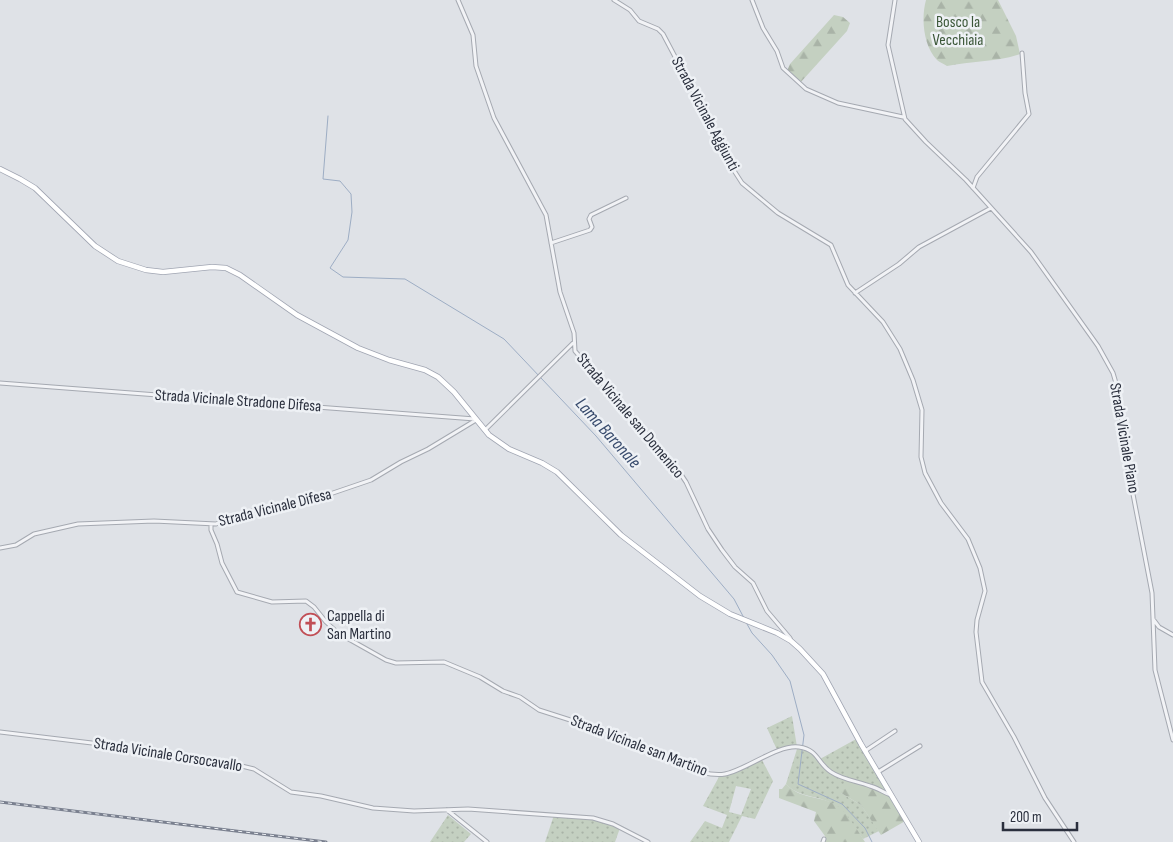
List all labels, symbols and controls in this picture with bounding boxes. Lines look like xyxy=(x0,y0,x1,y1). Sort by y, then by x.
park label: Bosco la Vecchiaia xyxy=(933,13,984,50)
street label: Strada Vicinale Aggiunti xyxy=(667,54,743,174)
street label: Strada Vicinale san Domenico xyxy=(572,350,688,482)
street label: Strada Vicinale Piano xyxy=(1105,381,1143,495)
street label: Strada Vicinale Stradone Difesa xyxy=(154,386,322,416)
water label: Lama Baronale xyxy=(571,393,645,473)
street label: Strada Vicinale Difesa xyxy=(217,485,333,531)
place label: Cappella di San Martino xyxy=(327,607,391,644)
church icon: Cappella di San Martino xyxy=(299,613,323,637)
street label: Strada Vicinale san Martino xyxy=(568,711,710,781)
street label: Strada Vicinale Corsocavallo xyxy=(92,734,244,776)
scale bar xyxy=(1003,800,1077,832)
text: 200 m xyxy=(1010,808,1042,827)

